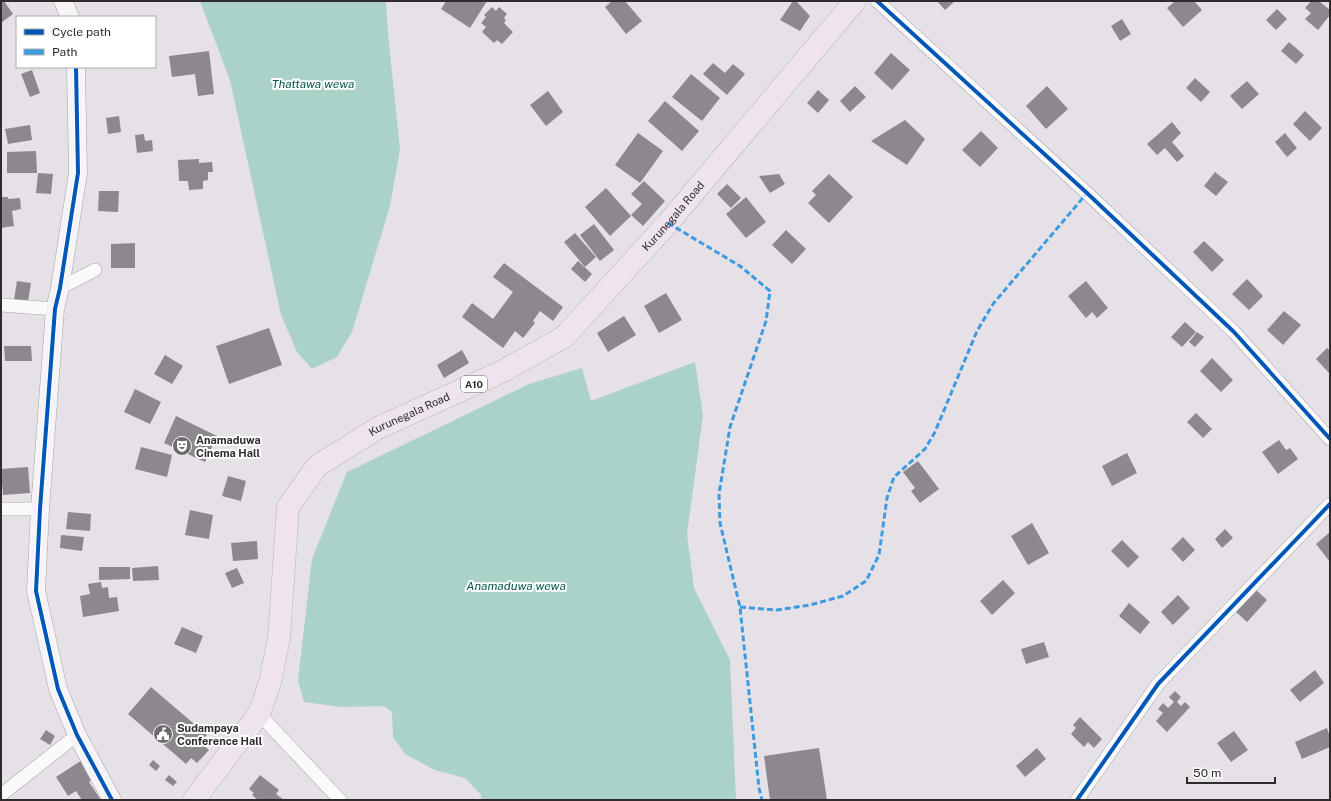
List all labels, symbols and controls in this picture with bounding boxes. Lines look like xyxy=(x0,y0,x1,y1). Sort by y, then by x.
legend xyxy=(16,16,156,68)
text: Cycle path xyxy=(52,25,111,39)
text: Path xyxy=(52,45,78,59)
water label: Thattawa wewa xyxy=(272,77,354,91)
street label: Kurunegala Road xyxy=(640,179,706,253)
road number: A10 xyxy=(461,376,487,392)
street label: Kurunegala Road xyxy=(366,390,451,438)
place label: Anamaduwa Cinema Hall xyxy=(196,434,261,459)
theatre icon: Anamaduwa Cinema Hall xyxy=(171,435,193,457)
water label: Anamaduwa wewa xyxy=(466,579,566,593)
place label: Sudampaya Conference Hall xyxy=(177,722,263,747)
public building icon: Sudampaya Conference Hall xyxy=(152,723,174,745)
scale bar xyxy=(1187,759,1275,785)
text: 50 m xyxy=(1193,766,1221,780)

